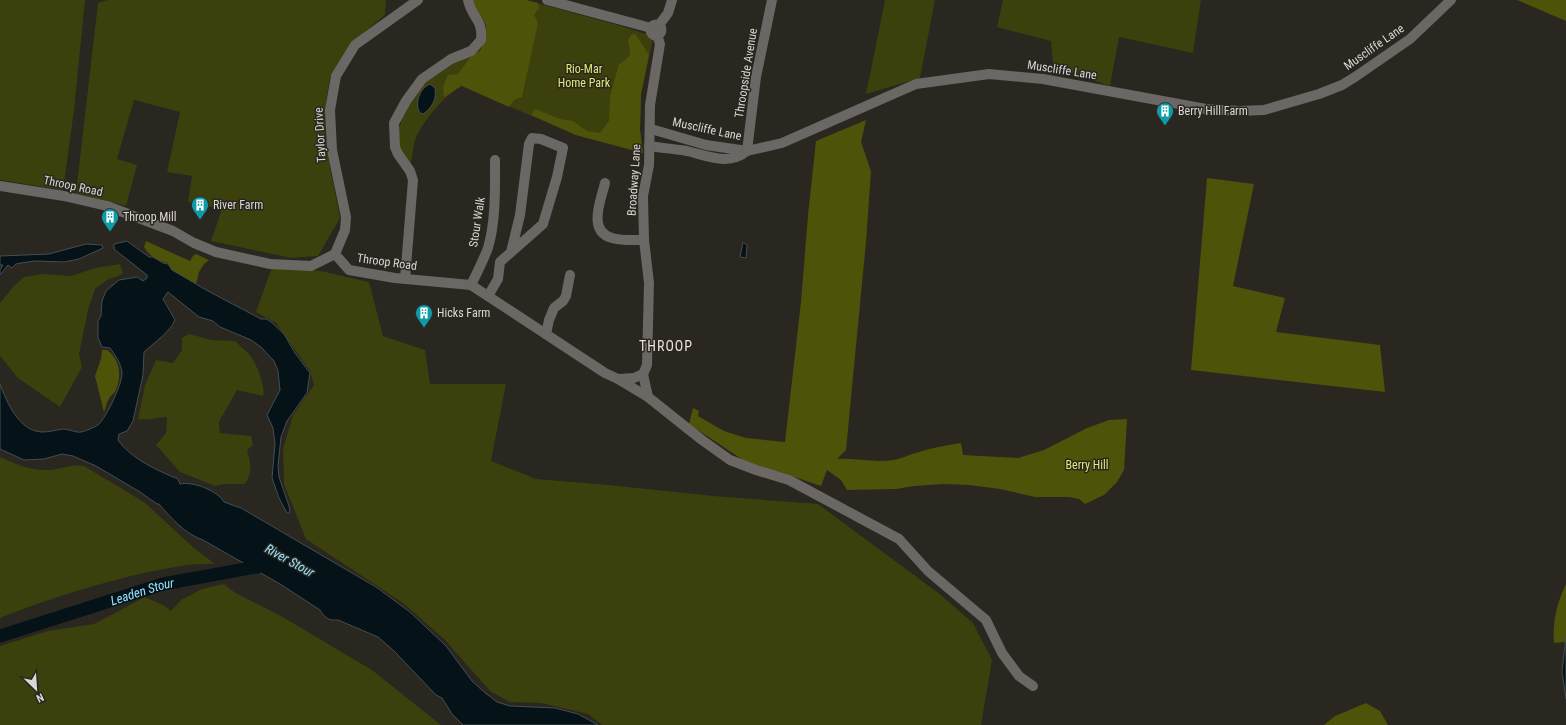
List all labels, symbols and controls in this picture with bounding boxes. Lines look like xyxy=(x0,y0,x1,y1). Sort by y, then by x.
street label: Muscliffe Lane xyxy=(1341,21,1407,73)
street label: Throopside Avenue xyxy=(732,27,760,119)
street label: Muscliffe Lane xyxy=(1026,58,1098,82)
park label: Rio-Mar Home Park xyxy=(558,62,611,90)
building icon: Berry Hill Farm xyxy=(1155,101,1175,126)
place label: Berry Hill Farm xyxy=(1178,104,1248,118)
street label: Taylor Drive xyxy=(312,107,328,163)
street label: Muscliffe Lane xyxy=(671,115,743,143)
street label: Broadway Lane xyxy=(625,143,644,216)
street label: Throop Road xyxy=(42,173,104,199)
building icon: River Farm xyxy=(190,195,210,220)
street label: Stour Walk xyxy=(466,195,488,248)
place label: River Farm xyxy=(213,198,263,212)
building icon: Throop Mill xyxy=(100,207,120,232)
place label: Throop Mill xyxy=(123,210,177,224)
street label: Throop Road xyxy=(356,251,418,273)
building icon: Hicks Farm xyxy=(414,303,434,328)
place label: Hicks Farm xyxy=(437,306,490,320)
district label: THROOP xyxy=(639,338,693,354)
park label: Berry Hill xyxy=(1065,458,1109,472)
water label: River Stour xyxy=(262,541,318,581)
water label: Leaden Stour xyxy=(109,575,176,608)
north arrow xyxy=(16,669,56,709)
text: N xyxy=(34,690,46,705)

